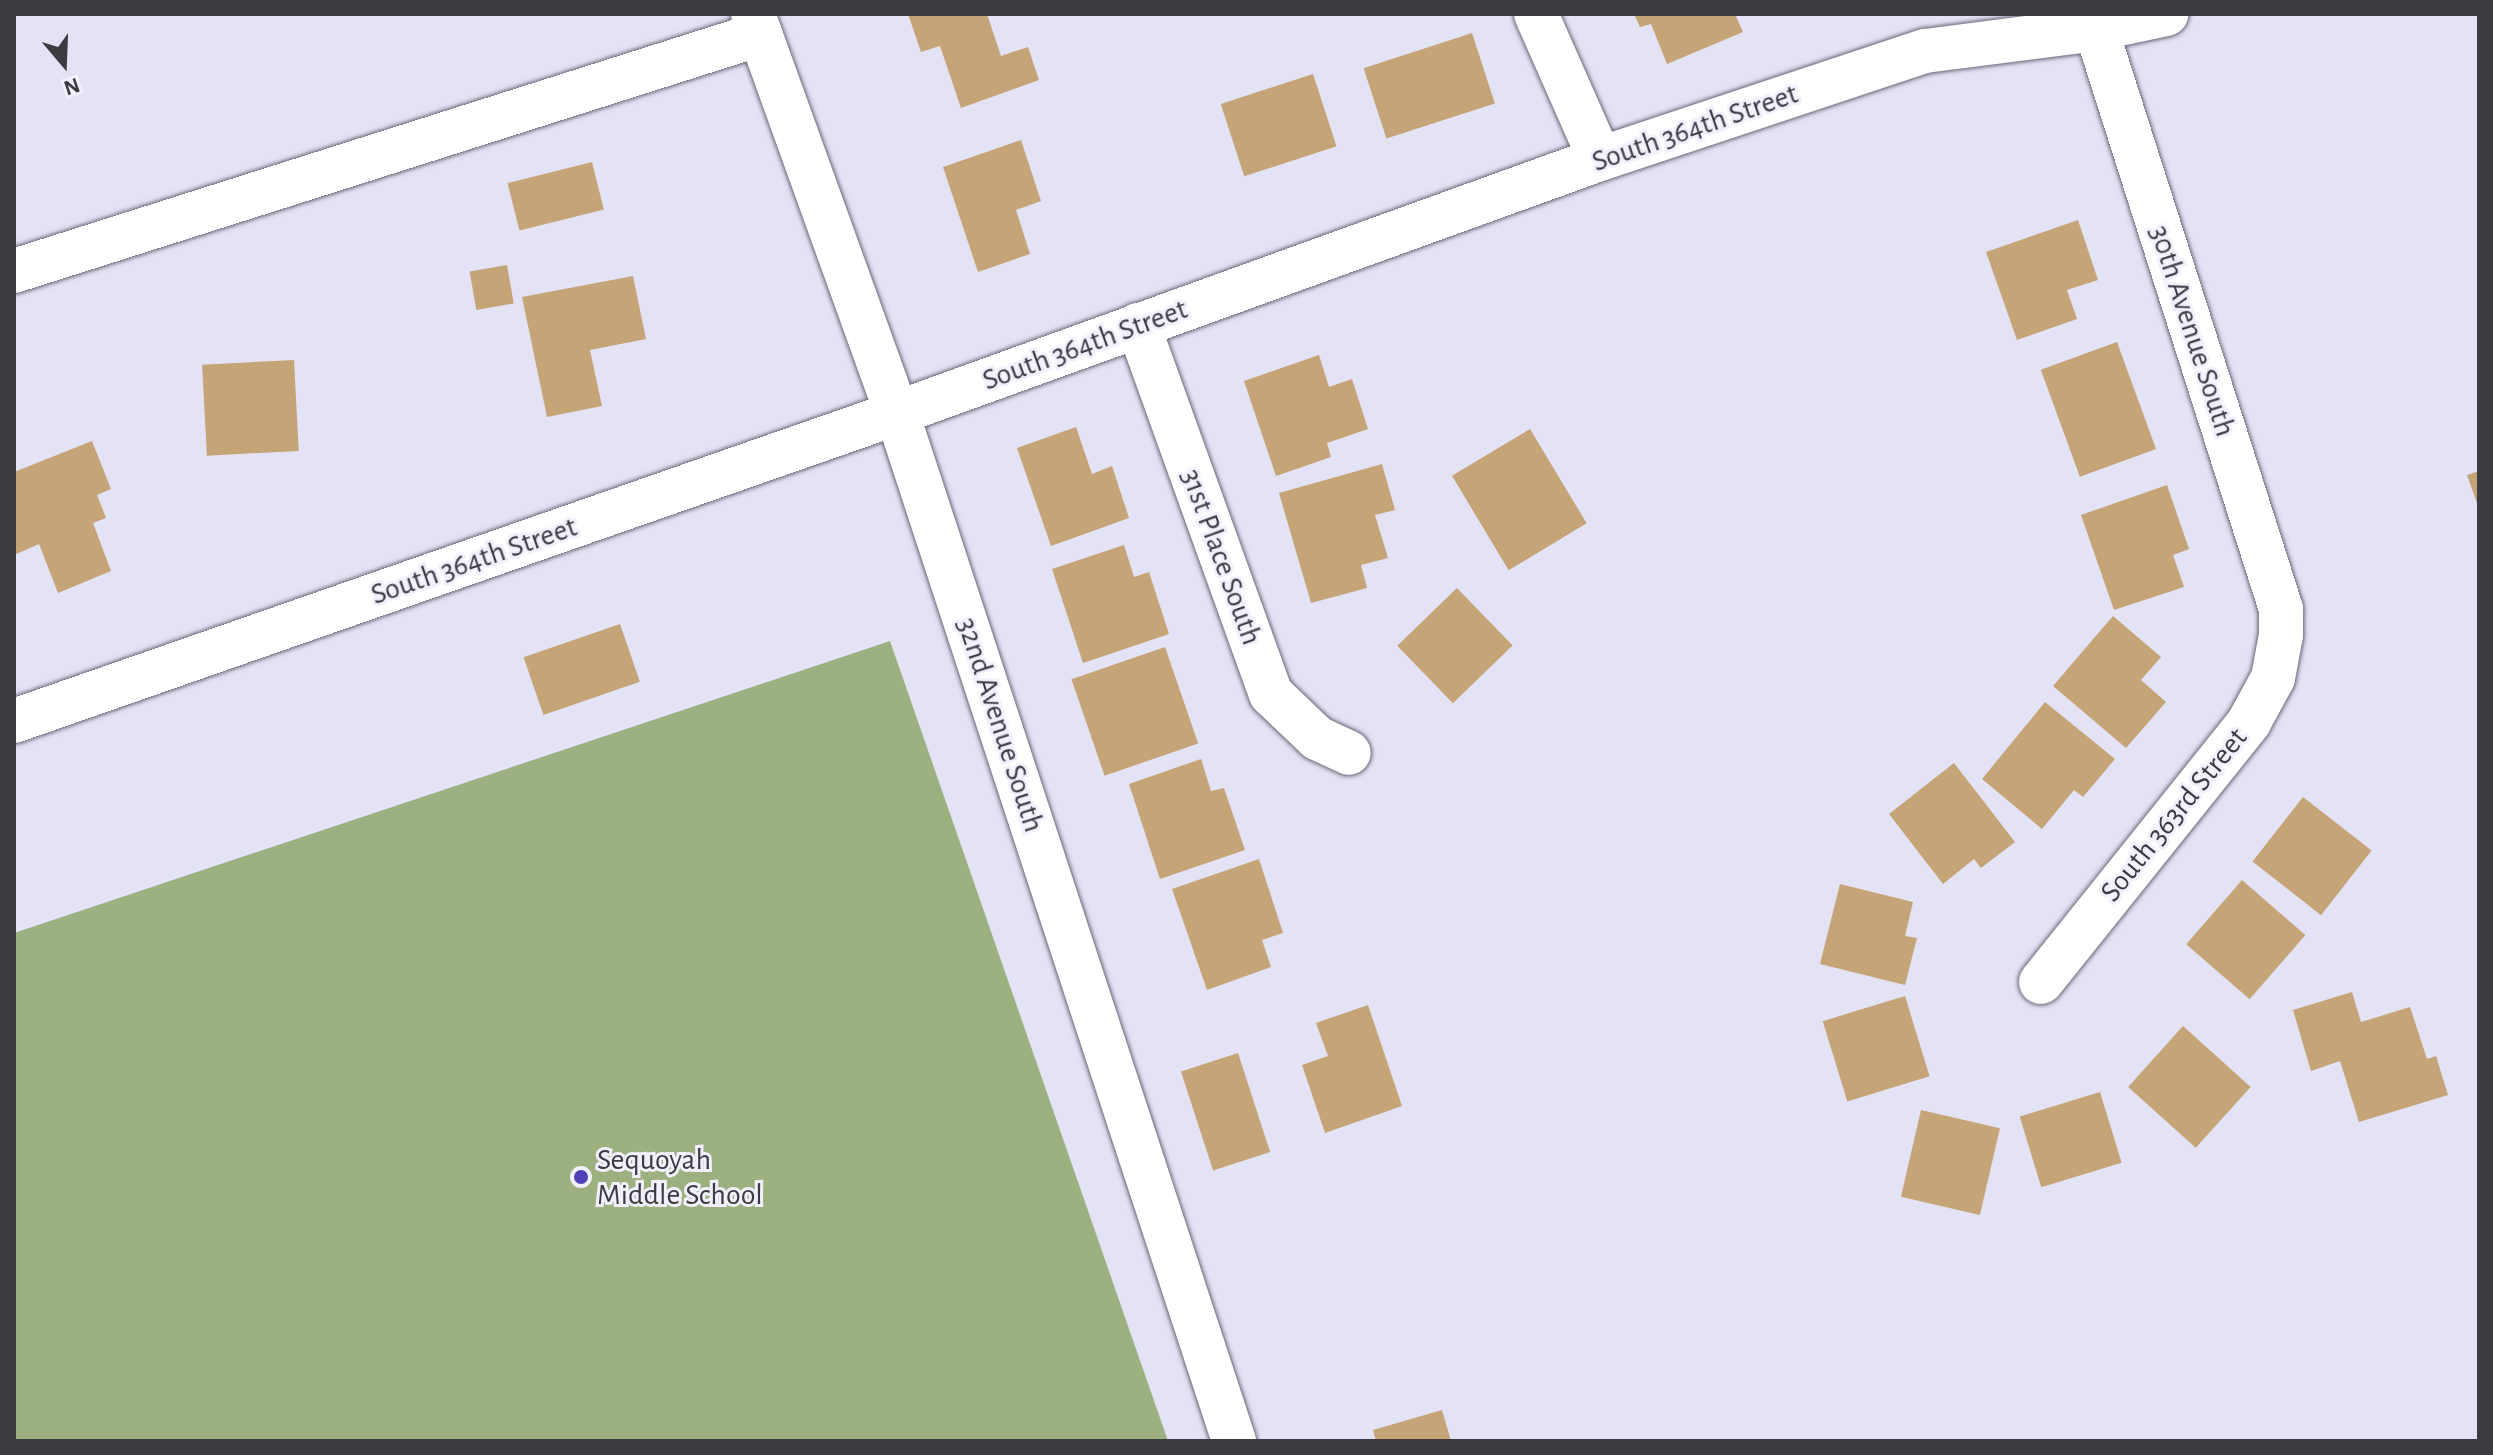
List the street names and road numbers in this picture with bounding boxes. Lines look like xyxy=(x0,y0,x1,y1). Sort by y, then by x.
street label: South 364th Street xyxy=(1587,76,1803,180)
street label: 30th Avenue South xyxy=(2141,221,2243,441)
street label: South 364th Street xyxy=(978,291,1192,399)
street label: 31st Place South xyxy=(1173,464,1269,650)
street label: South 364th Street xyxy=(366,509,582,613)
street label: 32nd Avenue South xyxy=(948,613,1052,837)
street label: South 363rd Street xyxy=(2093,721,2255,909)

